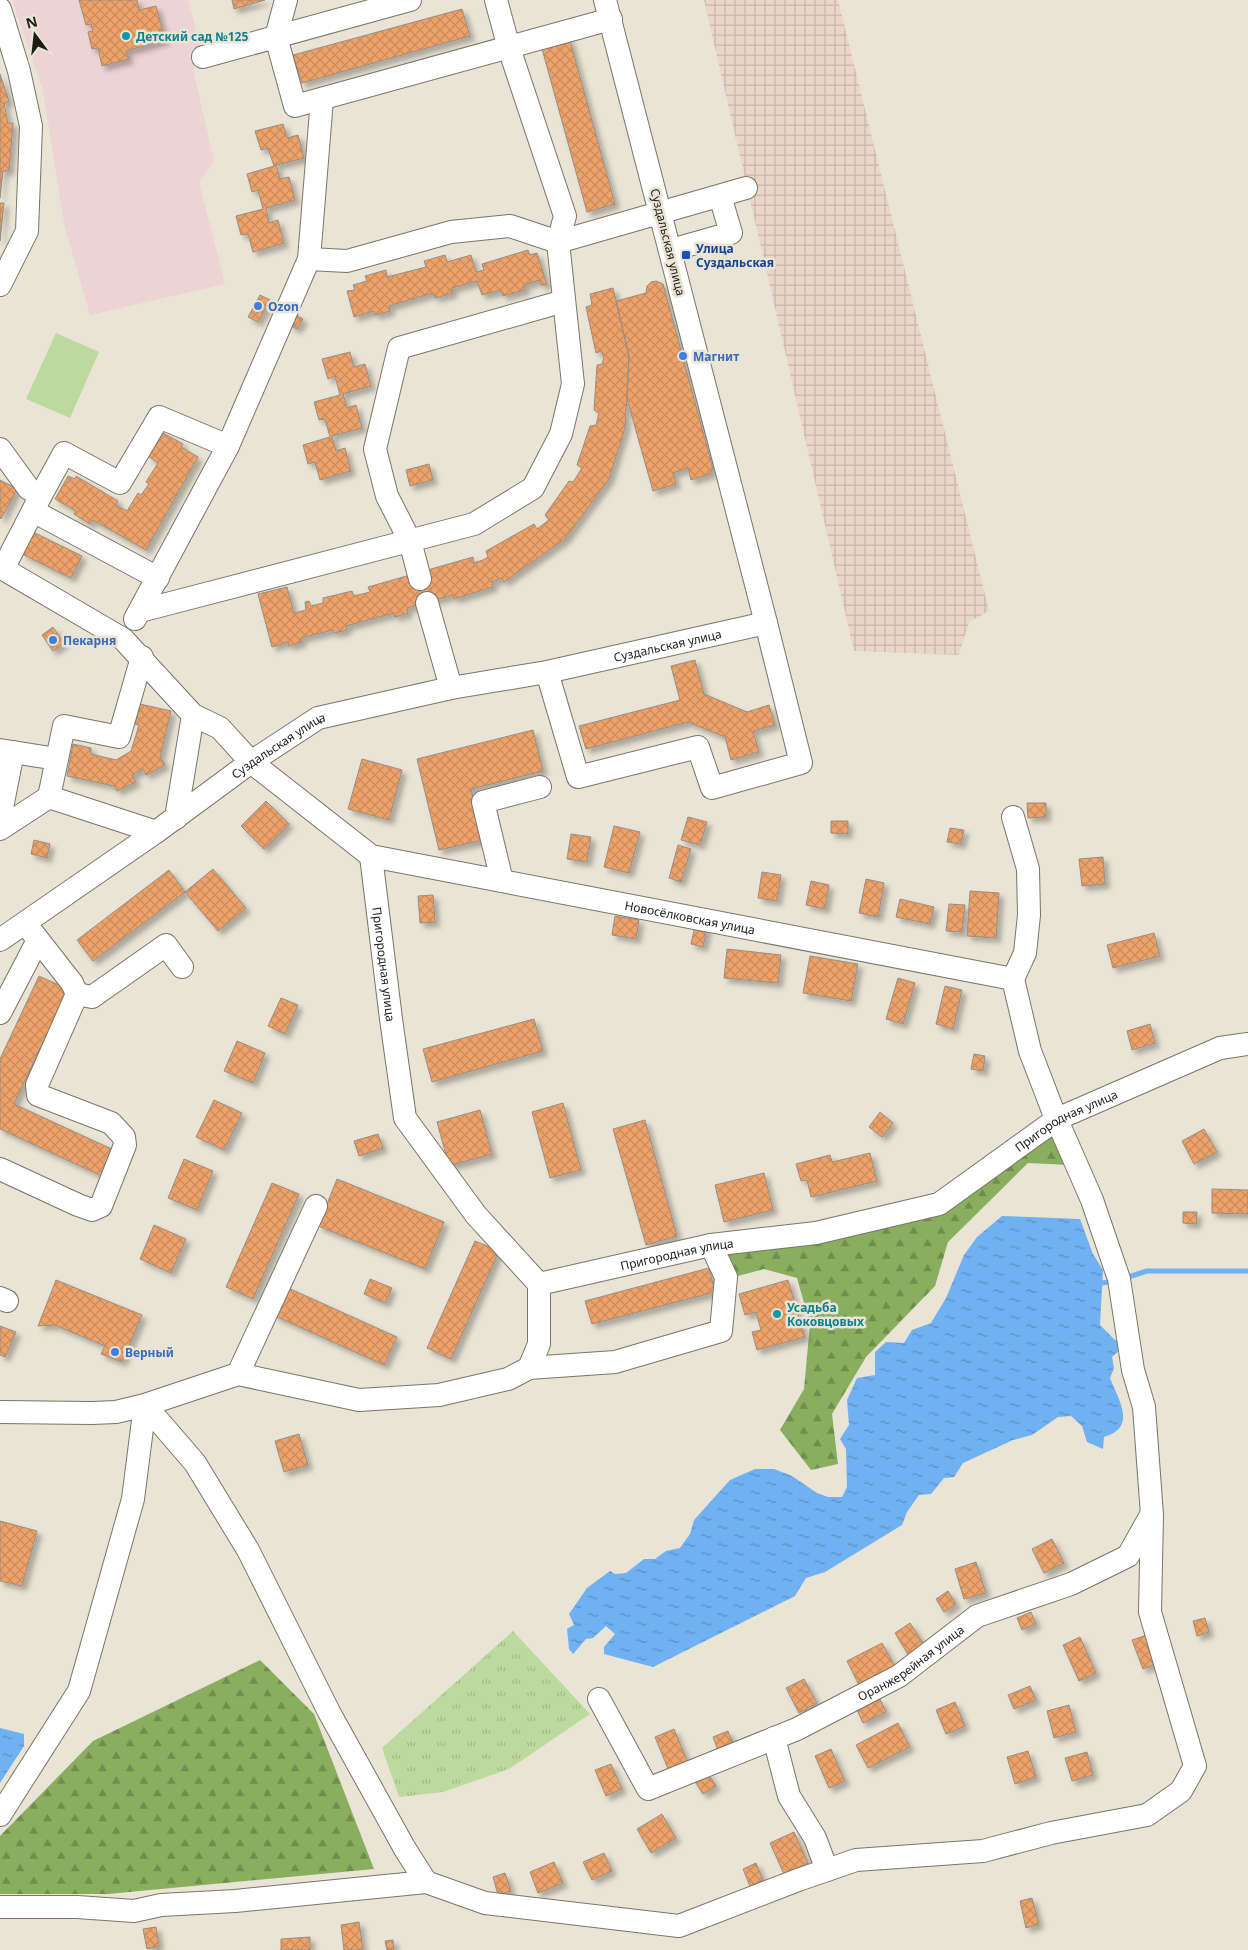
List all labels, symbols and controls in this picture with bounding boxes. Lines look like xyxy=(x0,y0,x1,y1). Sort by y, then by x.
north arrow xyxy=(10,10,60,60)
text: N xyxy=(24,11,39,33)
place label: Детский сад №125 xyxy=(136,28,248,45)
marker: Детский сад №125 xyxy=(120,30,132,42)
street label: Суздальская улица xyxy=(646,187,690,297)
place label: Улица Суздальская xyxy=(696,240,774,271)
marker: Улица Суздальская xyxy=(680,249,692,261)
place label: Ozon xyxy=(268,298,299,315)
marker: Ozon xyxy=(252,300,264,312)
place label: Магнит xyxy=(693,348,739,365)
marker: Магнит xyxy=(677,350,689,362)
street label: Суздальская улица xyxy=(612,625,723,665)
place label: Пекарня xyxy=(63,632,116,649)
marker: Пекарня xyxy=(47,634,59,646)
street label: Суздальская улица xyxy=(228,708,327,782)
street label: Новосёлковская улица xyxy=(623,896,757,938)
street label: Пригородная улица xyxy=(369,906,400,1023)
street label: Пригородная улица xyxy=(1011,1085,1120,1155)
street label: Пригородная улица xyxy=(618,1234,734,1274)
place label: Усадьба Коковцовых xyxy=(787,1299,864,1330)
marker: Усадьба Коковцовых xyxy=(771,1308,783,1320)
place label: Верный xyxy=(125,1344,174,1361)
marker: Верный xyxy=(109,1346,121,1358)
street label: Оранжерейная улица xyxy=(854,1621,967,1705)

